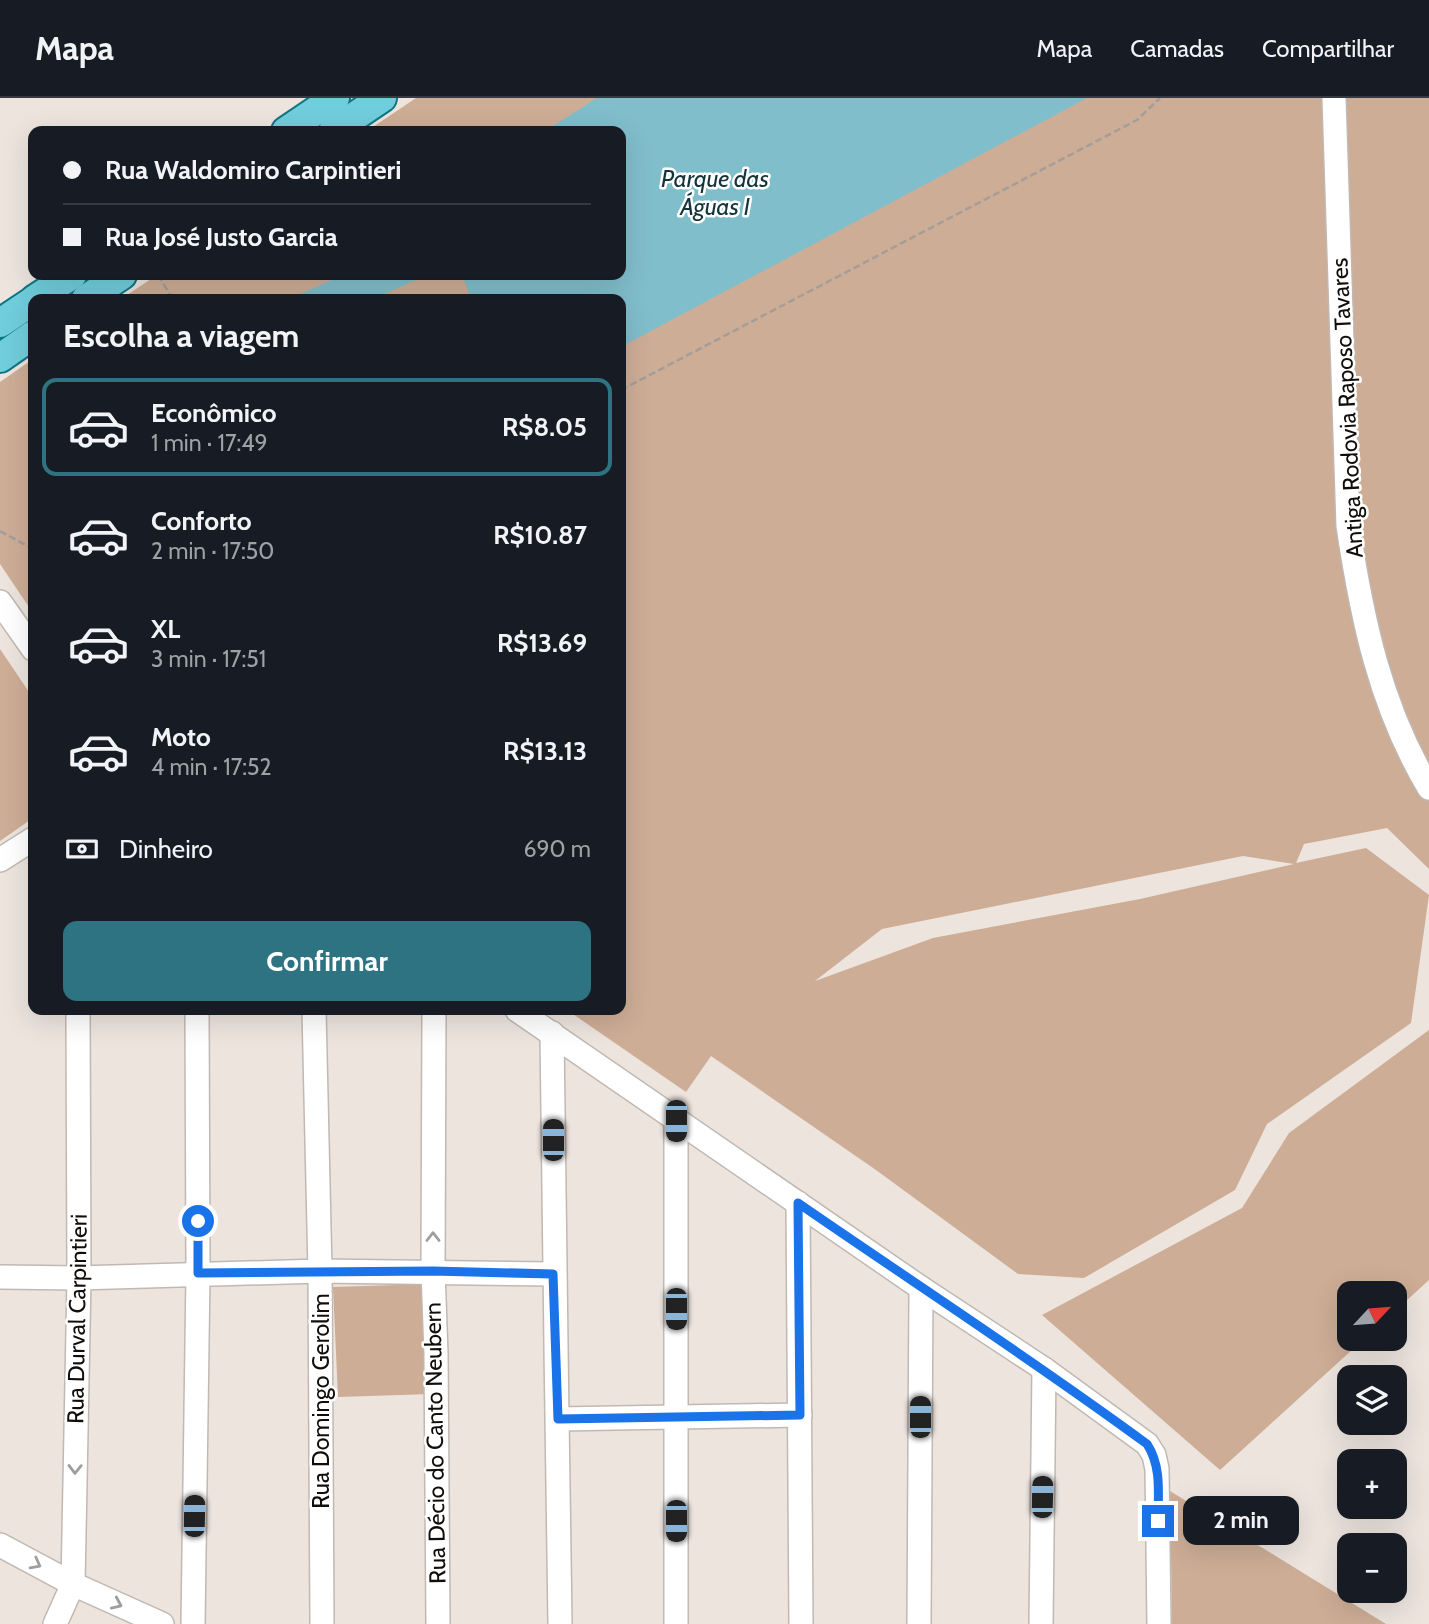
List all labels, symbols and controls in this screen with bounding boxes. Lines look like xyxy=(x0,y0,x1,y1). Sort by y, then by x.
text: Mapa xyxy=(35,28,114,68)
text: Mapa xyxy=(1036,34,1092,63)
text: Camadas xyxy=(1130,34,1224,63)
text: Compartilhar xyxy=(1262,34,1394,63)
text: Rua Waldomiro Carpintieri xyxy=(105,154,401,186)
water label: Parque das Águas I xyxy=(661,164,769,221)
text: Rua José Justo Garcia xyxy=(105,221,338,253)
street label: Antiga Rodovia Raposo Tavares xyxy=(1325,257,1369,559)
text: Escolha a viagem xyxy=(63,316,299,355)
icon: car xyxy=(67,396,130,459)
text: Econômico xyxy=(151,397,277,429)
text: R$8.05 xyxy=(502,411,587,443)
text: 1 min · 17:49 xyxy=(151,429,268,457)
icon: car xyxy=(67,504,130,567)
text: Conforto xyxy=(151,505,252,537)
text: R$10.87 xyxy=(493,519,587,551)
text: 2 min · 17:50 xyxy=(151,537,274,565)
icon: car xyxy=(67,612,130,675)
text: XL xyxy=(151,613,180,645)
text: R$13.69 xyxy=(497,627,587,659)
text: 3 min · 17:51 xyxy=(151,645,266,673)
icon: car xyxy=(67,720,130,783)
text: Moto xyxy=(151,721,211,753)
text: R$13.13 xyxy=(503,735,587,767)
text: 4 min · 17:52 xyxy=(151,753,272,781)
icon: cash xyxy=(63,830,101,868)
text: Dinheiro xyxy=(119,833,213,865)
text: 690 m xyxy=(523,835,591,863)
button: Confirmar xyxy=(63,921,591,1001)
car xyxy=(666,1100,687,1142)
car xyxy=(543,1119,564,1161)
route start xyxy=(182,1205,214,1237)
street label: Rua Durval Carpintieri xyxy=(61,1214,93,1424)
one-way arrow xyxy=(425,1232,441,1242)
north arrow xyxy=(1337,1281,1407,1351)
map controls xyxy=(1337,1281,1407,1603)
car xyxy=(666,1288,687,1330)
street label: Rua Domingo Gerolim xyxy=(307,1293,335,1509)
street label: Rua Décio do Canto Neubern xyxy=(419,1302,451,1584)
button: layers xyxy=(1337,1365,1407,1435)
car xyxy=(910,1396,931,1438)
button: + xyxy=(1337,1449,1407,1519)
one-way arrow xyxy=(67,1464,83,1474)
car xyxy=(1032,1476,1053,1518)
car xyxy=(184,1495,205,1537)
callout: 2 min xyxy=(1182,1496,1298,1546)
car xyxy=(666,1500,687,1542)
route end xyxy=(1142,1505,1174,1537)
text: 2 min xyxy=(1213,1506,1269,1534)
button: − xyxy=(1337,1533,1407,1603)
one-way arrow xyxy=(29,1556,42,1569)
one-way arrow xyxy=(110,1596,122,1610)

